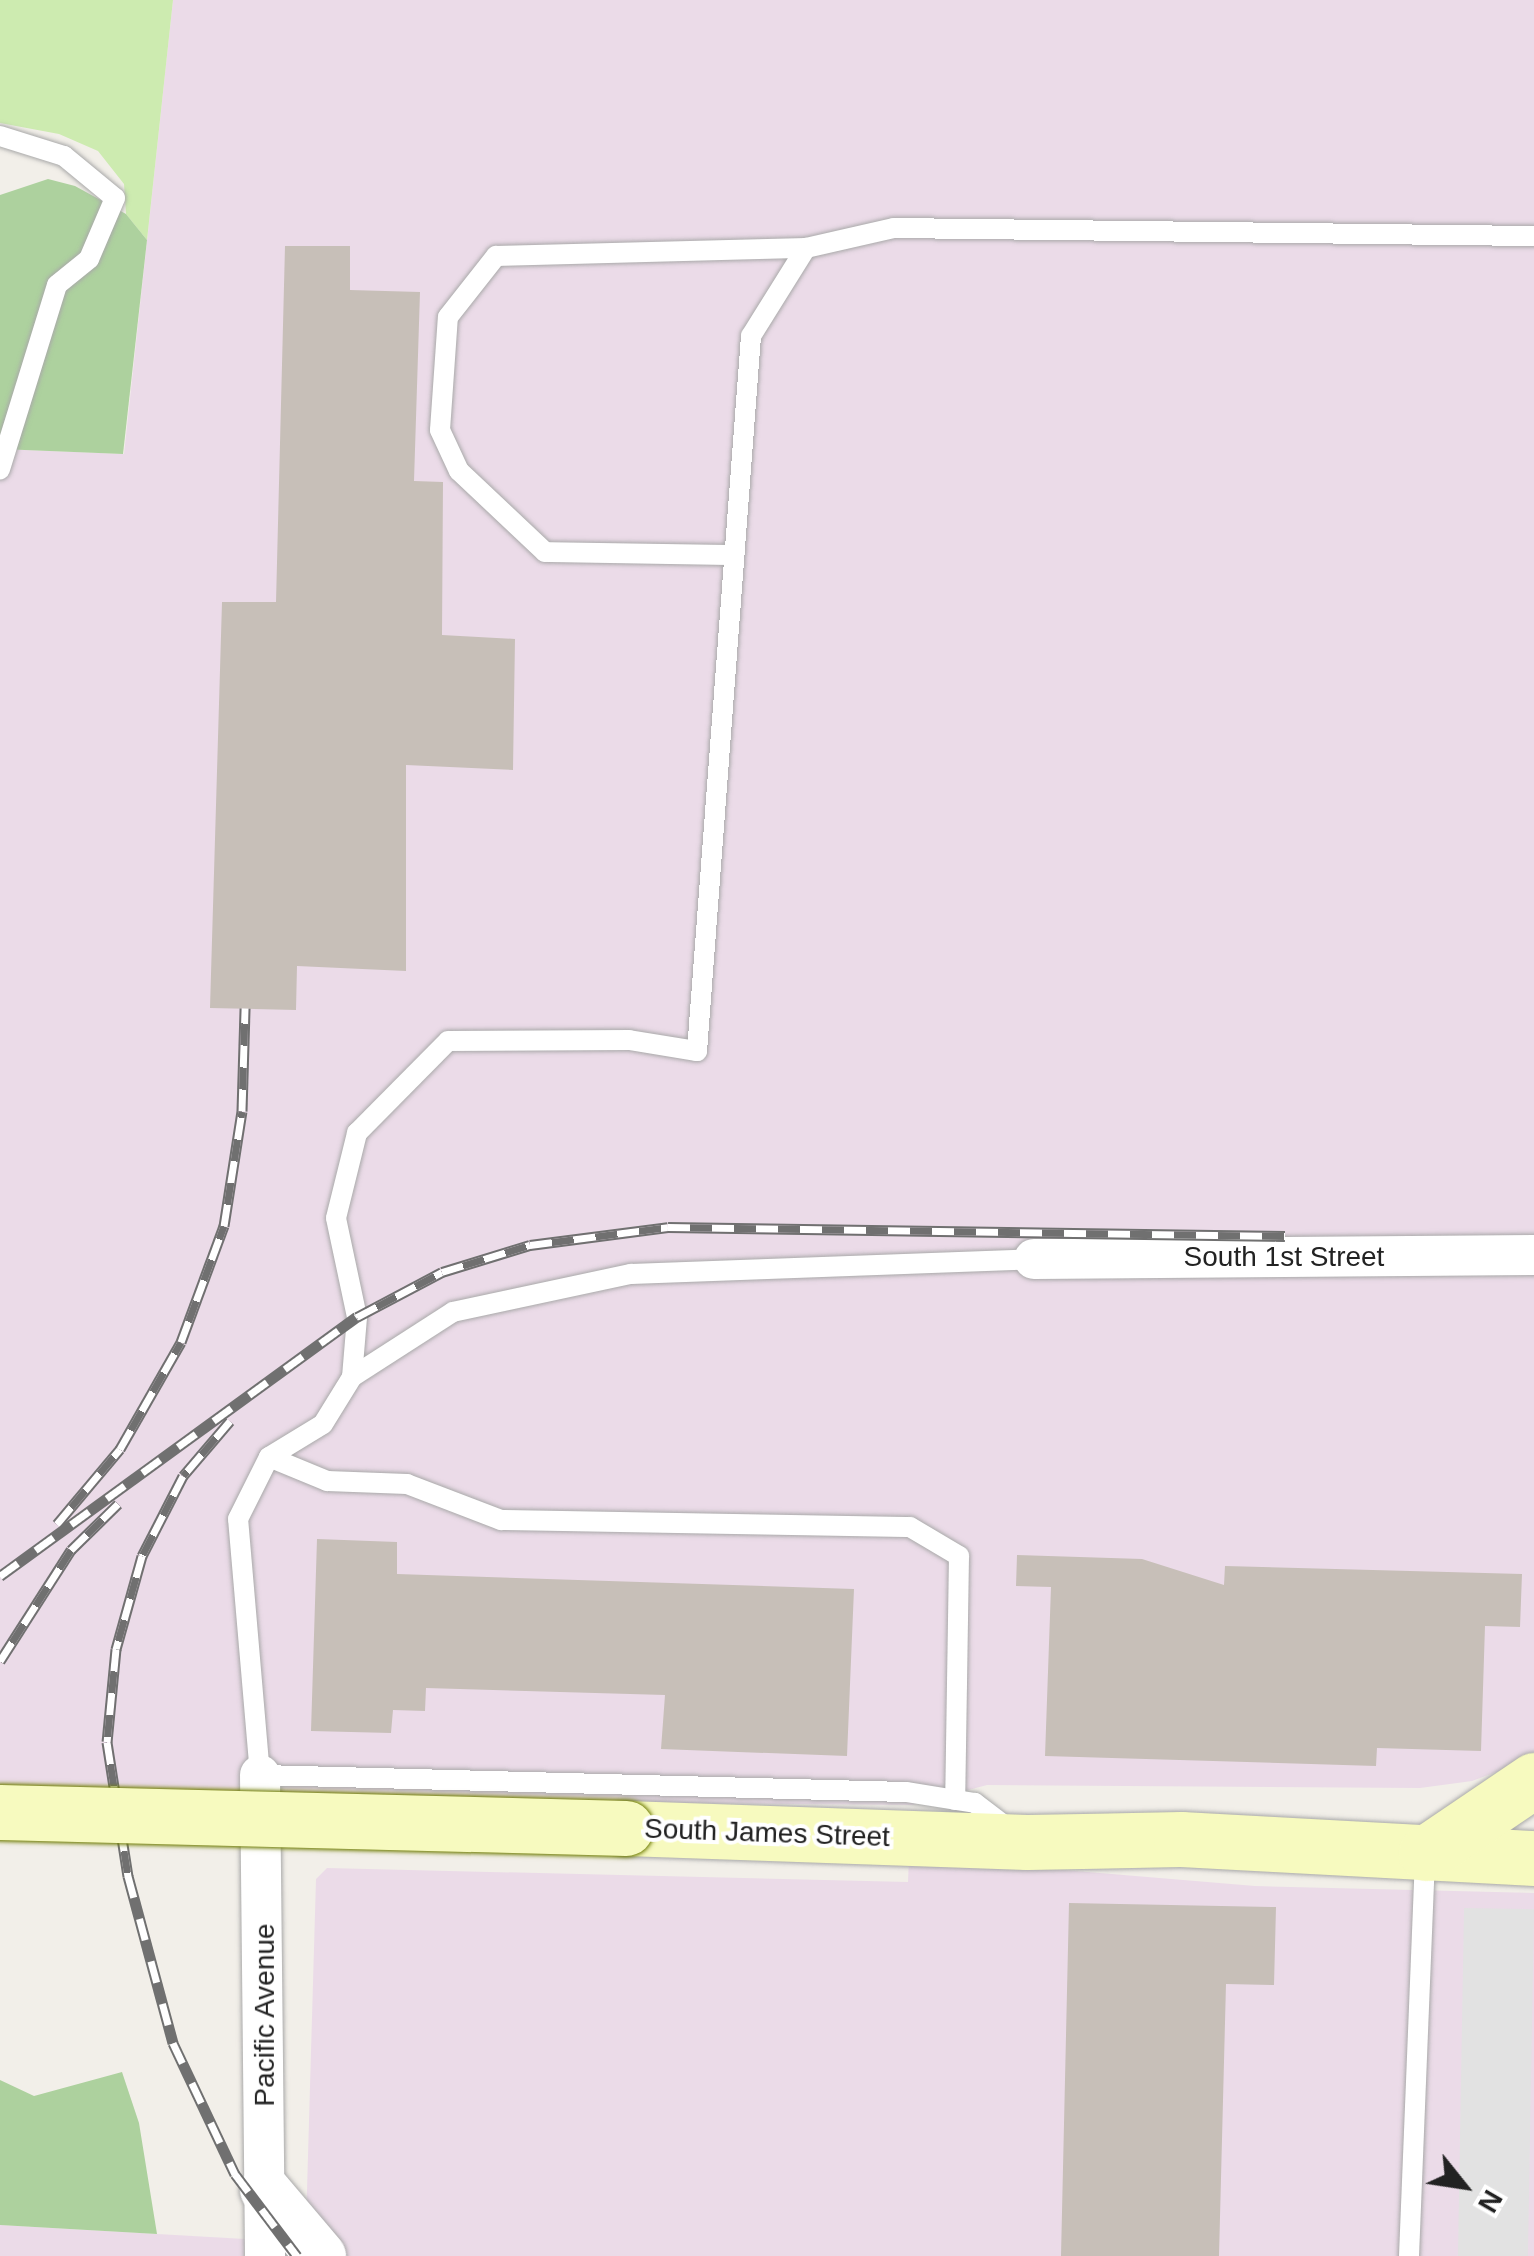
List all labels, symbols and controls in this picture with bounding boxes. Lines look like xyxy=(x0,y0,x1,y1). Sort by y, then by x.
street label: South 1st Street xyxy=(1184,1240,1384,1274)
street label: South James Street xyxy=(644,1812,890,1854)
street label: Pacific Avenue xyxy=(248,1923,282,2107)
north arrow xyxy=(1414,2136,1514,2236)
text: N xyxy=(1472,2185,1509,2218)

